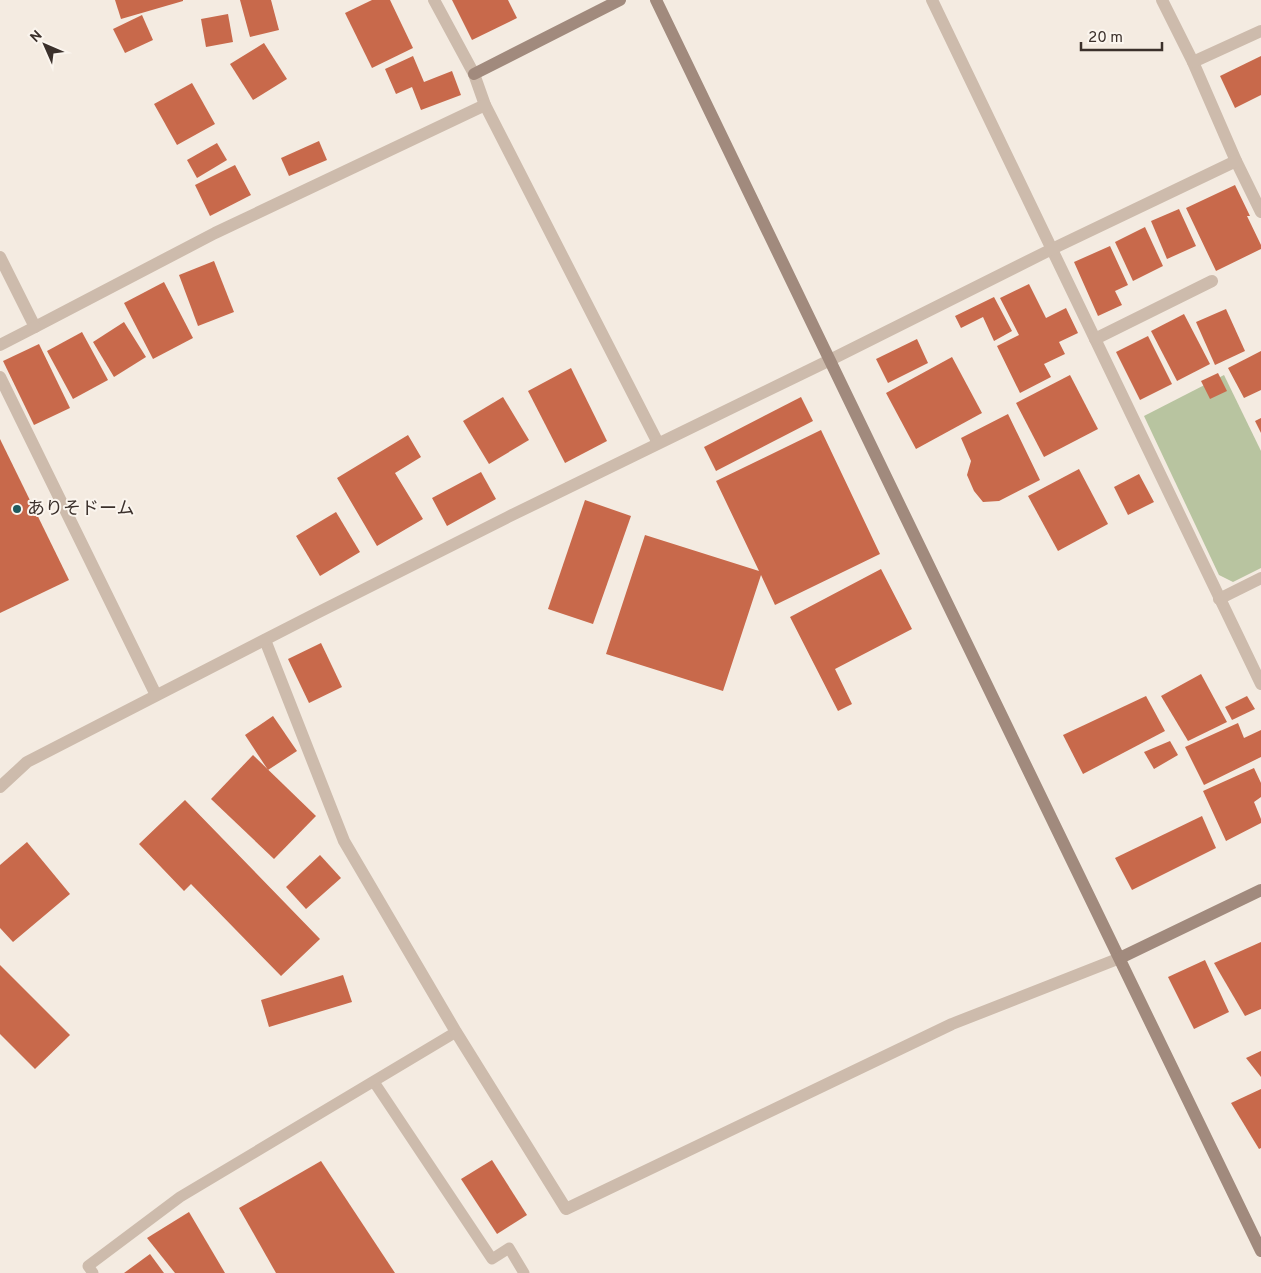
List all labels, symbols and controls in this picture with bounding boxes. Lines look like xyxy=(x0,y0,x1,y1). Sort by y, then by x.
north arrow xyxy=(20,20,70,70)
scale bar xyxy=(1081,20,1162,52)
text: N xyxy=(27,27,46,46)
text: 20 m xyxy=(1088,29,1123,48)
place label: ありそドーム xyxy=(27,498,134,521)
marker: ありそドーム xyxy=(11,503,23,515)

